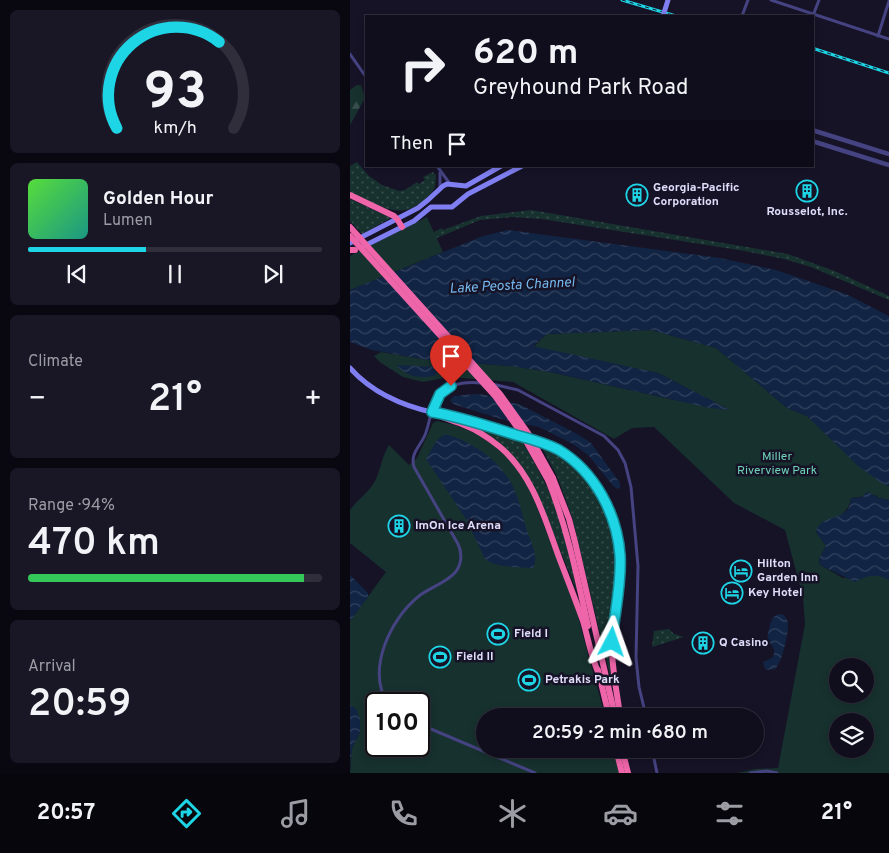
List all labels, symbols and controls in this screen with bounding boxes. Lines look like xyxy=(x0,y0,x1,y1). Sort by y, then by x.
text: 620 m xyxy=(473,32,578,76)
icon: right xyxy=(390,35,455,100)
text: 93 xyxy=(143,61,207,127)
text: Greyhound Park Road xyxy=(473,75,688,102)
text: km/h xyxy=(153,117,197,140)
icon: arrive xyxy=(443,130,471,158)
text: Then xyxy=(390,132,433,156)
building icon: Rousselot, Inc. xyxy=(795,179,819,203)
place label: Georgia-Pacific Corporation xyxy=(653,180,740,210)
building icon: Georgia-Pacific Corporation xyxy=(625,183,649,207)
text: Golden Hour xyxy=(103,187,214,211)
place label: Rousselot, Inc. xyxy=(766,204,848,220)
text: Lumen xyxy=(103,211,153,231)
icon: previous xyxy=(63,260,91,288)
icon: pause xyxy=(161,260,189,288)
icon: next xyxy=(259,260,287,288)
water label: Lake Peosta Channel xyxy=(449,274,577,298)
pin xyxy=(430,335,472,386)
icon: arrive xyxy=(437,342,465,370)
text: Climate xyxy=(28,352,83,372)
text: 21° xyxy=(148,376,202,425)
text: − xyxy=(28,382,46,418)
text: + xyxy=(304,382,322,418)
park label: Miller Riverview Park xyxy=(737,449,817,479)
text: Range · 94% xyxy=(28,496,115,516)
building icon: ImOn Ice Arena xyxy=(387,514,411,538)
place label: ImOn Ice Arena xyxy=(415,518,501,534)
text: 470 km xyxy=(28,520,160,569)
place label: Hilton Garden Inn xyxy=(757,556,818,586)
hotel icon: Hilton Garden Inn xyxy=(729,559,753,583)
hotel icon: Key Hotel xyxy=(720,581,744,605)
place label: Key Hotel xyxy=(748,585,802,601)
position arrow xyxy=(585,615,637,667)
sports icon: Field I xyxy=(486,622,510,646)
place label: Field I xyxy=(514,626,548,642)
building icon: Q Casino xyxy=(691,631,715,655)
place label: Q Casino xyxy=(719,635,768,651)
sports icon: Field II xyxy=(428,645,452,669)
place label: Field II xyxy=(456,649,493,665)
text: Arrival xyxy=(28,657,76,677)
map controls xyxy=(829,658,874,758)
button: search xyxy=(829,658,874,703)
sports icon: Petrakis Park xyxy=(517,668,541,692)
place label: Petrakis Park xyxy=(545,672,620,688)
text: 20:59 xyxy=(28,681,131,730)
speed limit sign: 100 xyxy=(365,692,430,757)
button: layers xyxy=(829,713,874,758)
text: 20:59 · 2 min · 680 m xyxy=(532,721,708,745)
icon: directions xyxy=(169,796,204,831)
icon: music xyxy=(278,796,313,831)
icon: phone xyxy=(386,796,421,831)
icon: climate xyxy=(495,796,530,831)
icon: car xyxy=(603,796,638,831)
icon: filters xyxy=(712,796,747,831)
text: 20:57 xyxy=(37,800,95,827)
text: 21° xyxy=(821,800,852,827)

